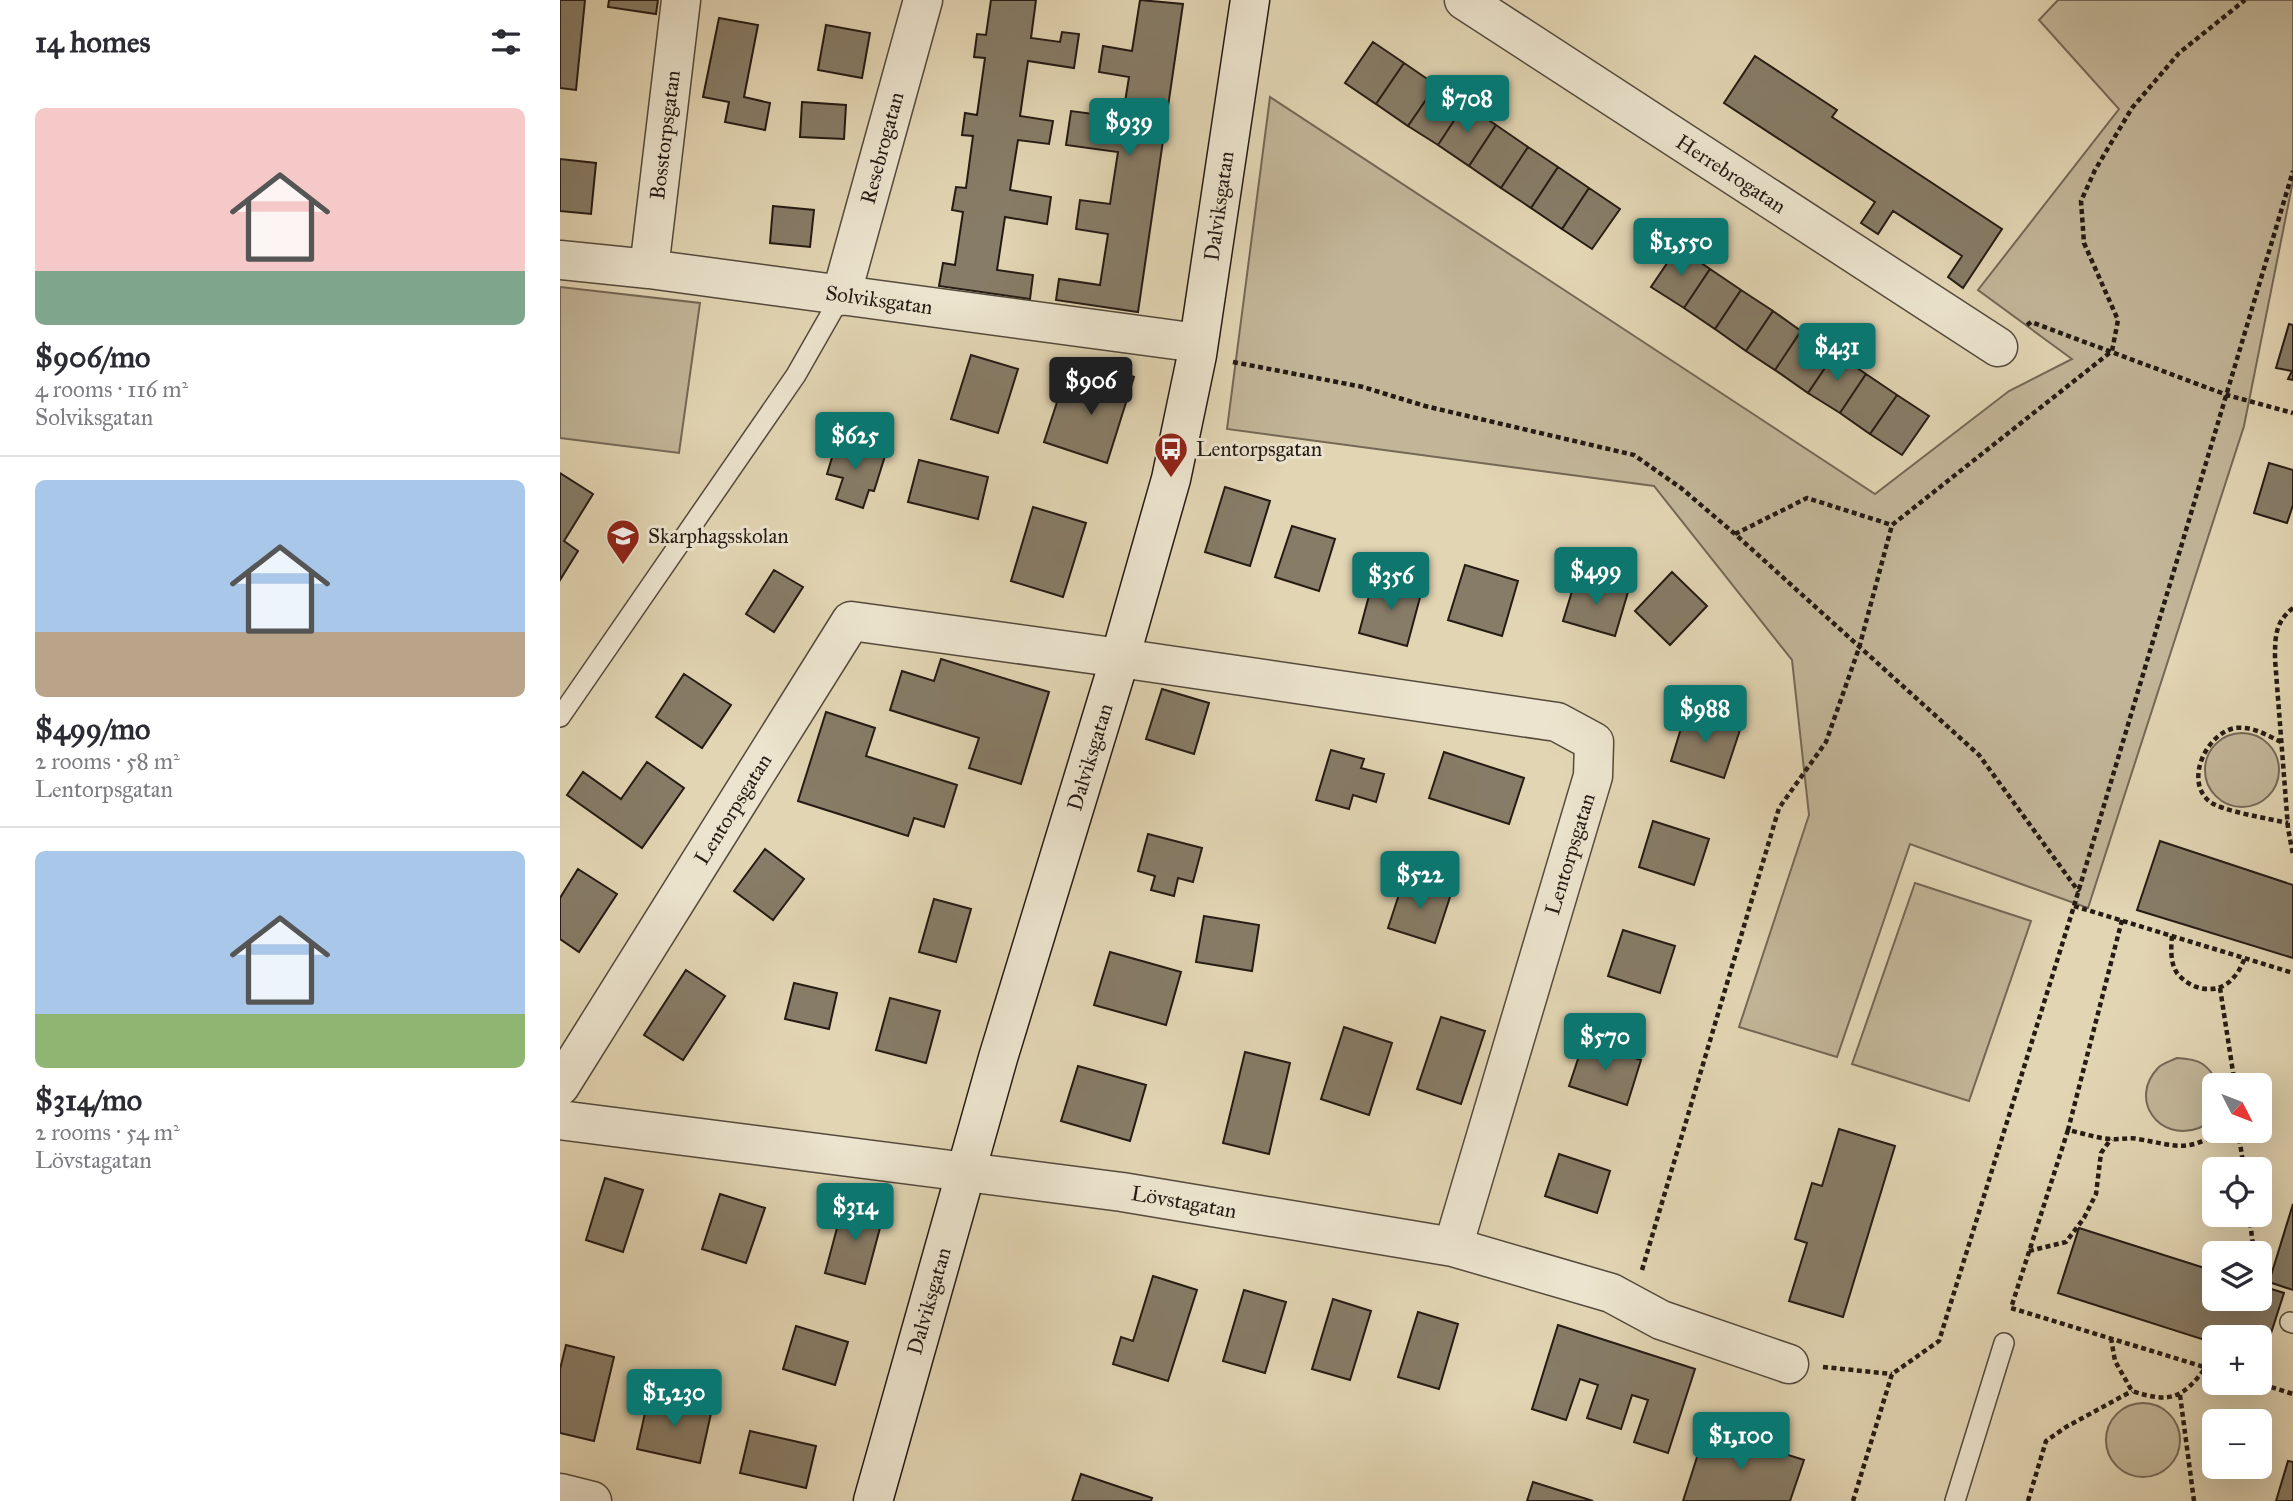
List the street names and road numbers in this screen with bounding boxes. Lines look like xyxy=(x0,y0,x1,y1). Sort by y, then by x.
street label: Bosstorpsgatan xyxy=(644,69,686,201)
street label: Resebrogatan xyxy=(855,89,909,207)
street label: Herrebrogatan xyxy=(1671,129,1791,219)
street label: Dalviksgatan xyxy=(1198,149,1240,263)
street label: Solviksgatan xyxy=(824,280,934,320)
street label: Dalviksgatan xyxy=(1061,700,1119,814)
street label: Lentorpsgatan xyxy=(689,749,777,869)
street label: Lentorpsgatan xyxy=(1539,790,1601,918)
street label: Lövstagatan xyxy=(1129,1180,1239,1224)
street label: Dalviksgatan xyxy=(901,1244,957,1358)

